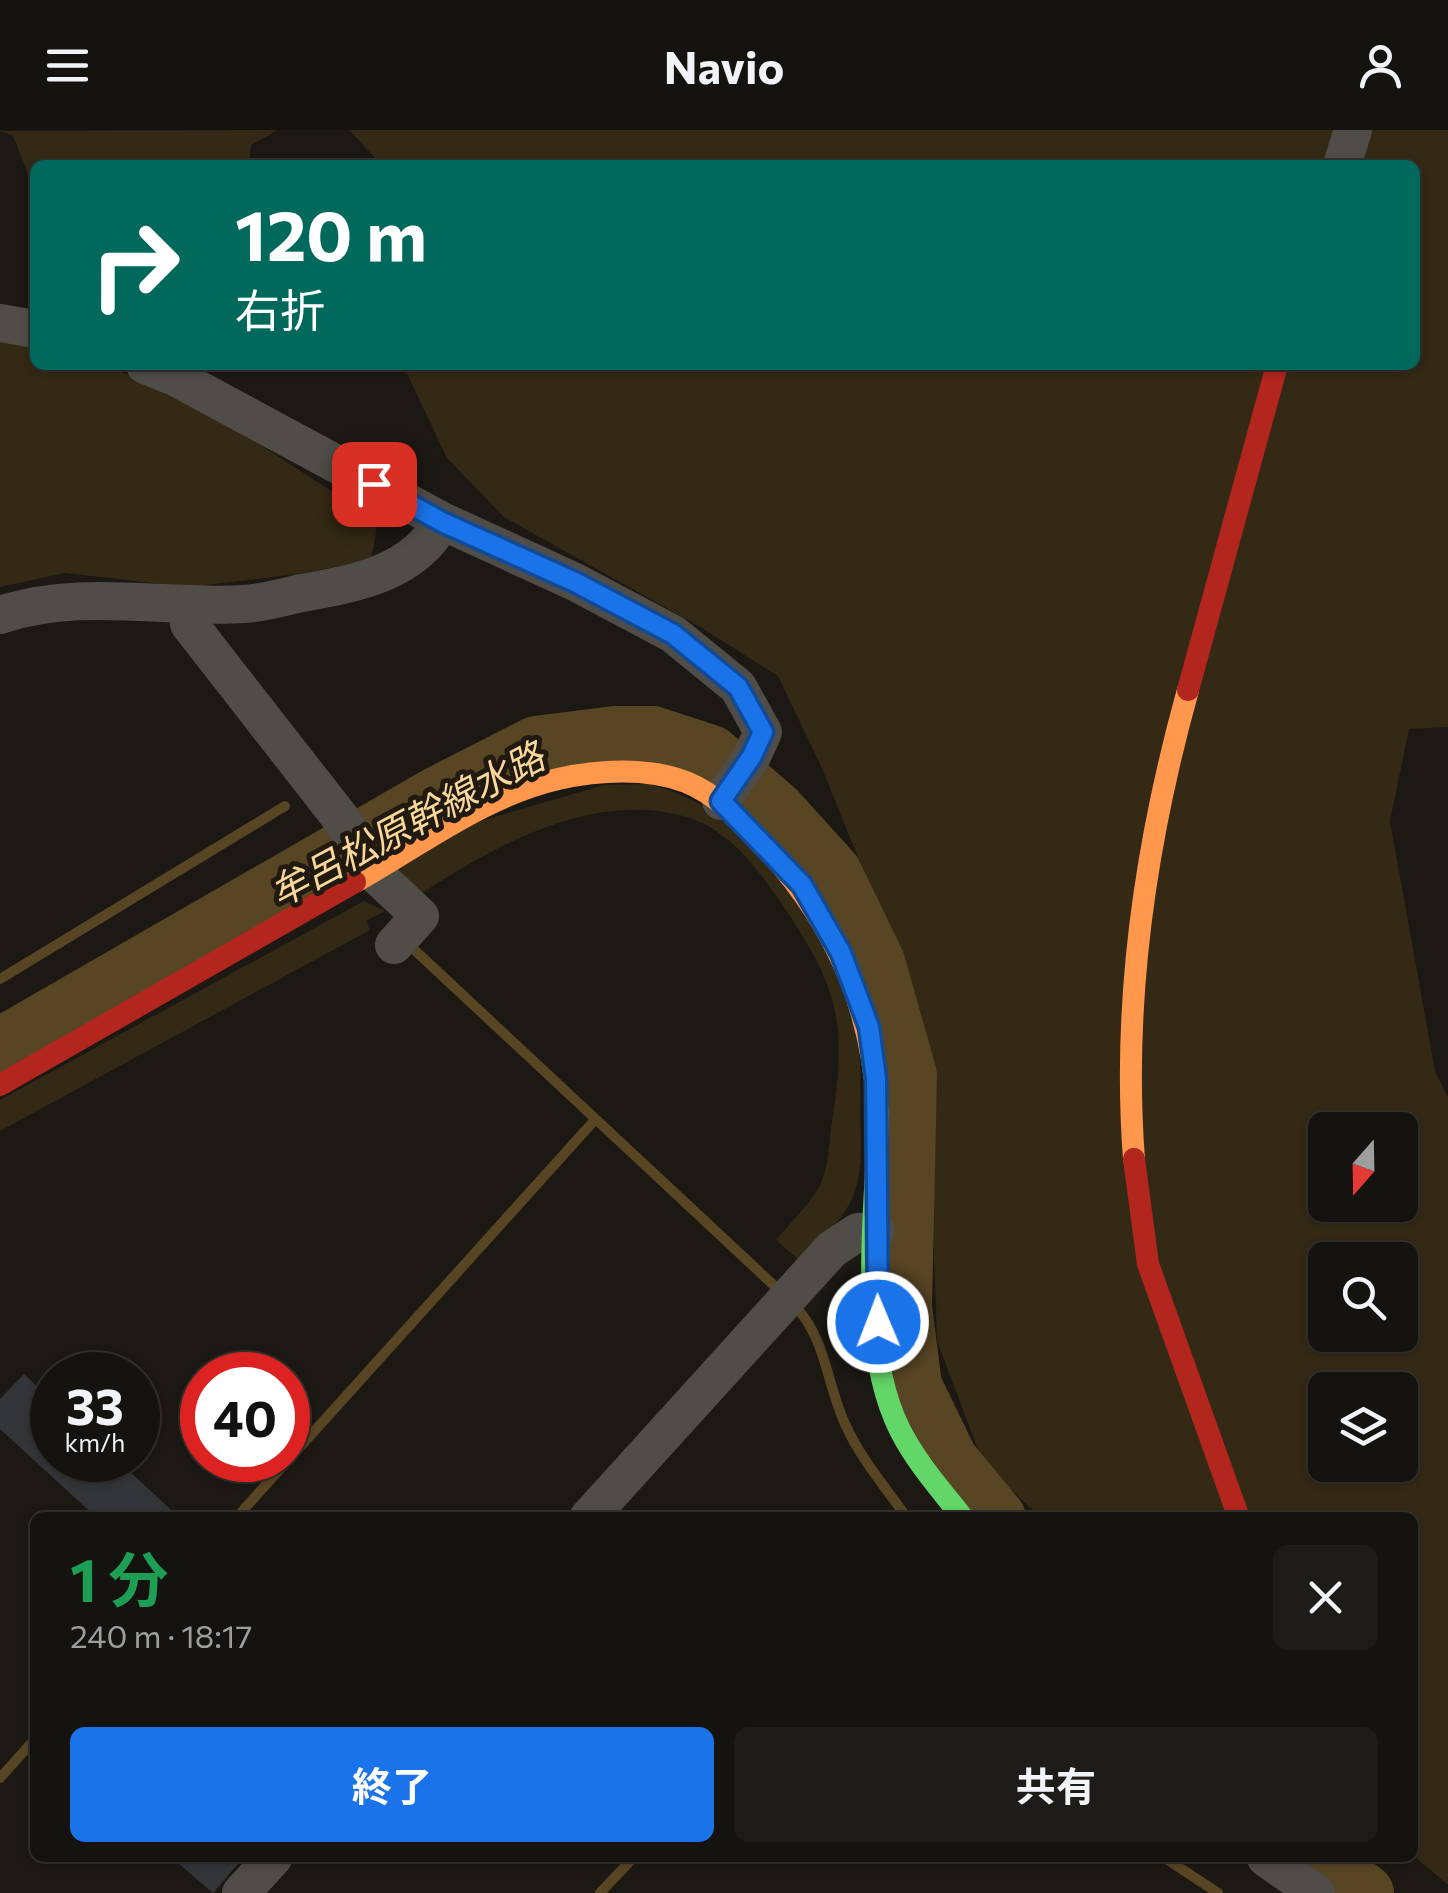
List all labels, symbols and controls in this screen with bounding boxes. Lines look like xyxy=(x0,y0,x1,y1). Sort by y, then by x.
icon: menu xyxy=(40,38,95,93)
text: Navio xyxy=(664,38,784,93)
icon: person xyxy=(1353,38,1408,93)
text: 120 m xyxy=(235,190,427,275)
icon: right xyxy=(70,200,200,330)
text: 右折 xyxy=(235,281,325,336)
pin xyxy=(332,442,417,527)
icon: arrive xyxy=(347,457,402,512)
water label: 牟呂松原幹線水路 xyxy=(261,729,554,915)
north arrow xyxy=(1308,1112,1418,1222)
map controls xyxy=(1308,1112,1418,1482)
button: search xyxy=(1308,1242,1418,1352)
position arrow xyxy=(826,1270,930,1374)
speed limit sign: 40 xyxy=(180,1352,310,1482)
button: layers xyxy=(1308,1372,1418,1482)
text: 33 xyxy=(66,1374,124,1435)
text: km/h xyxy=(65,1427,125,1457)
text: 1 分 xyxy=(70,1541,169,1614)
button: close xyxy=(1273,1545,1378,1650)
text: 240 m · 18:17 xyxy=(70,1615,252,1655)
button: 終了 xyxy=(70,1727,714,1842)
button: 共有 xyxy=(734,1727,1378,1842)

